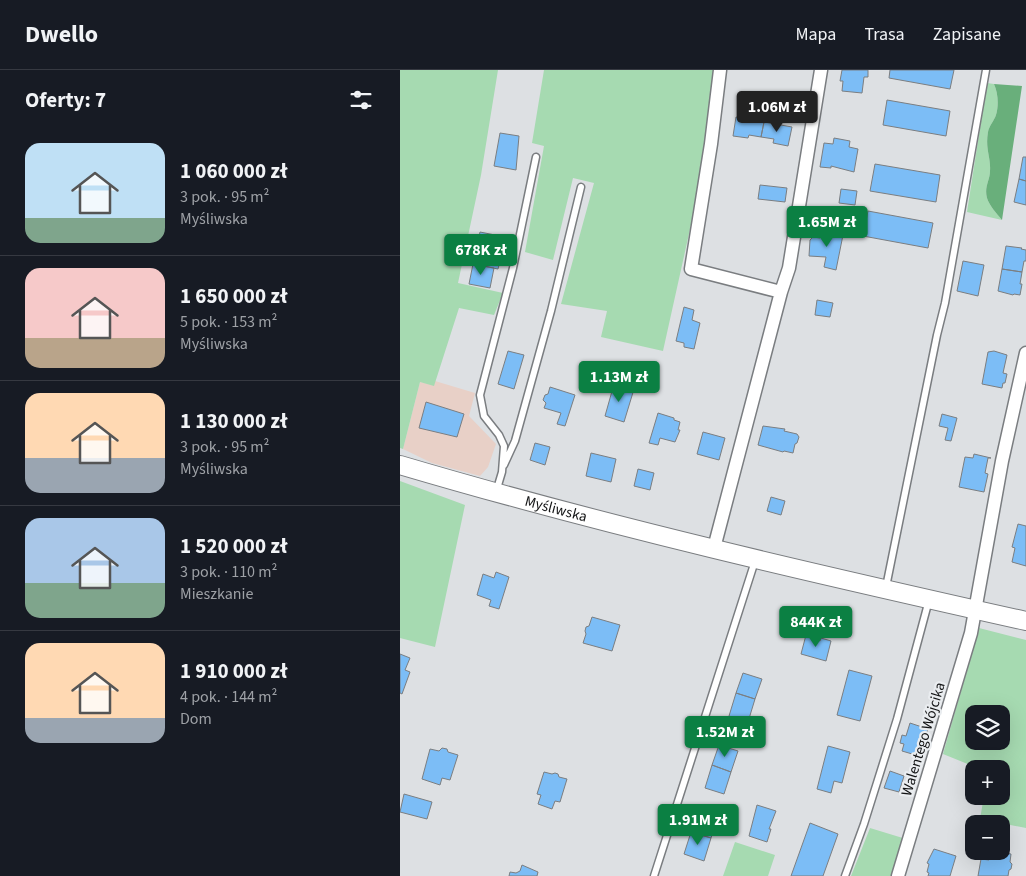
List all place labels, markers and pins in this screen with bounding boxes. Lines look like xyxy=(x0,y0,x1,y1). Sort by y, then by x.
pin: 1.06M zł xyxy=(725,90,829,133)
pin: 1.65M zł xyxy=(775,206,879,248)
pin: 678K zł xyxy=(435,234,527,276)
pin: 1.13M zł xyxy=(567,360,671,403)
pin: 844K zł xyxy=(770,606,862,648)
pin: 1.52M zł xyxy=(673,716,777,758)
pin: 1.91M zł xyxy=(646,804,750,846)

